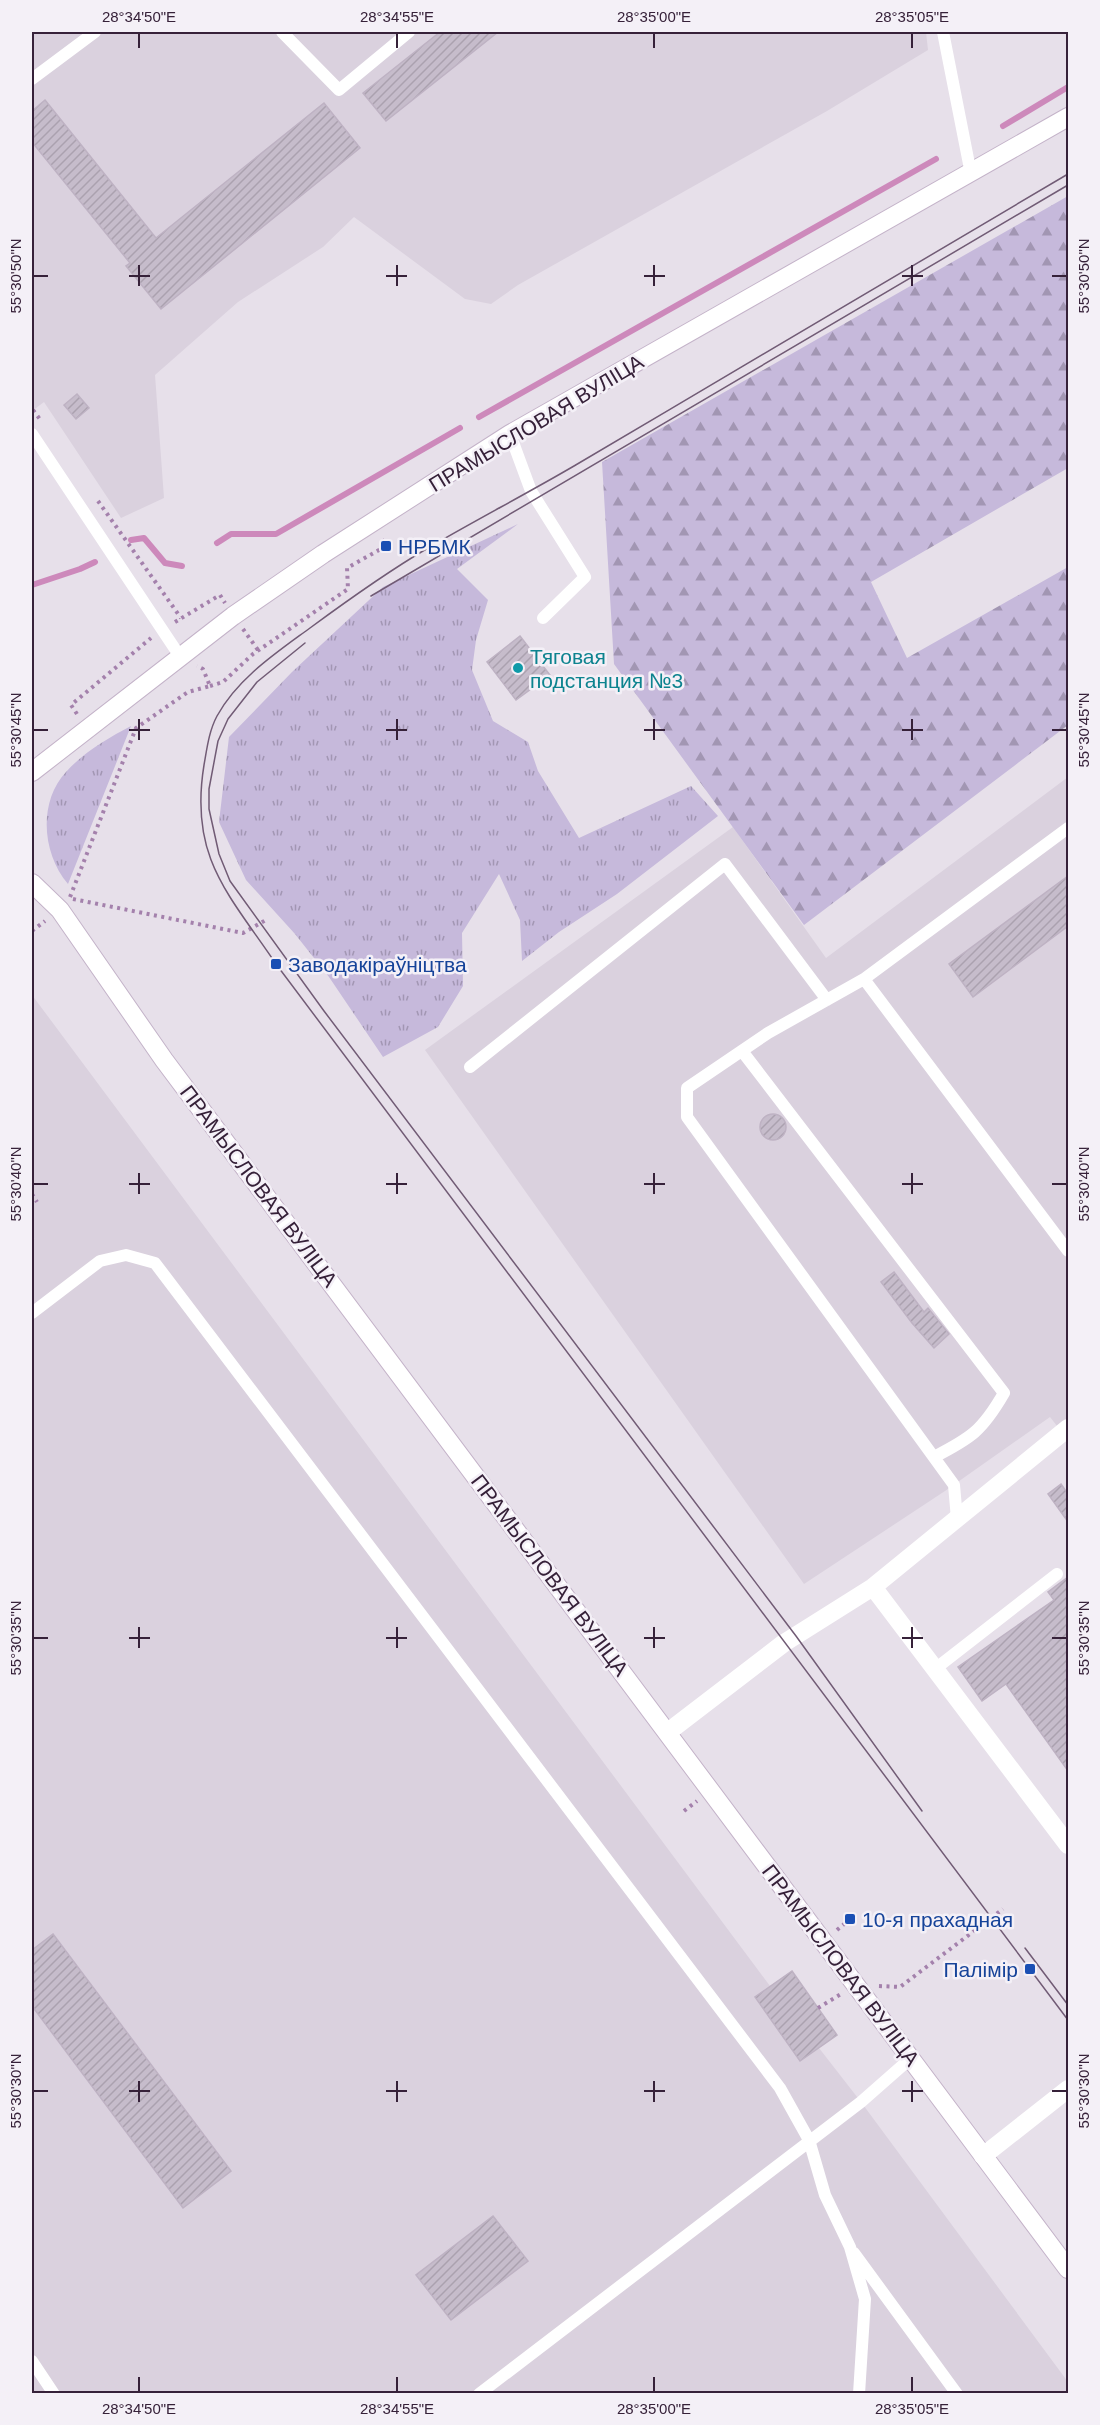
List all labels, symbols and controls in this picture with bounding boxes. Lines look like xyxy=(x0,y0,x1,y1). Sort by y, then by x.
text: 28°34'50"E xyxy=(102,8,176,25)
text: 28°34'55"E xyxy=(360,8,434,25)
text: 28°35'00"E xyxy=(617,8,691,25)
text: 28°35'05"E xyxy=(875,8,949,25)
text: 55°30'50"N xyxy=(7,238,24,314)
text: 55°30'50"N xyxy=(1075,238,1092,314)
street label: ПРАМЫСЛОВАЯ ВУЛІЦА xyxy=(425,350,647,496)
place label: НРБМК xyxy=(398,535,471,558)
marker: НРБМК xyxy=(379,539,393,553)
place label: Тяговая подстанция №3 xyxy=(530,645,683,692)
marker: Тяговая подстанция №3 xyxy=(511,661,525,675)
text: 55°30'45"N xyxy=(7,692,24,768)
text: 55°30'45"N xyxy=(1075,692,1092,768)
place label: Заводакіраўніцтва xyxy=(288,953,467,976)
marker: Заводакіраўніцтва xyxy=(269,957,283,971)
street label: ПРАМЫСЛОВАЯ ВУЛІЦА xyxy=(176,1081,342,1291)
text: 55°30'40"N xyxy=(7,1146,24,1222)
text: 55°30'40"N xyxy=(1075,1146,1092,1222)
street label: ПРАМЫСЛОВАЯ ВУЛІЦА xyxy=(467,1470,633,1680)
text: 55°30'35"N xyxy=(7,1600,24,1676)
text: 55°30'35"N xyxy=(1075,1600,1092,1676)
street label: ПРАМЫСЛОВАЯ ВУЛІЦА xyxy=(758,1860,924,2070)
place label: 10-я прахадная xyxy=(862,1908,1013,1931)
marker: 10-я прахадная xyxy=(843,1912,857,1926)
place label: Палімір xyxy=(944,1958,1018,1981)
marker: Палімір xyxy=(1023,1962,1037,1976)
text: 55°30'30"N xyxy=(7,2053,24,2129)
text: 55°30'30"N xyxy=(1075,2053,1092,2129)
text: 28°34'50"E xyxy=(102,2400,176,2417)
text: 28°34'55"E xyxy=(360,2400,434,2417)
text: 28°35'00"E xyxy=(617,2400,691,2417)
text: 28°35'05"E xyxy=(875,2400,949,2417)

